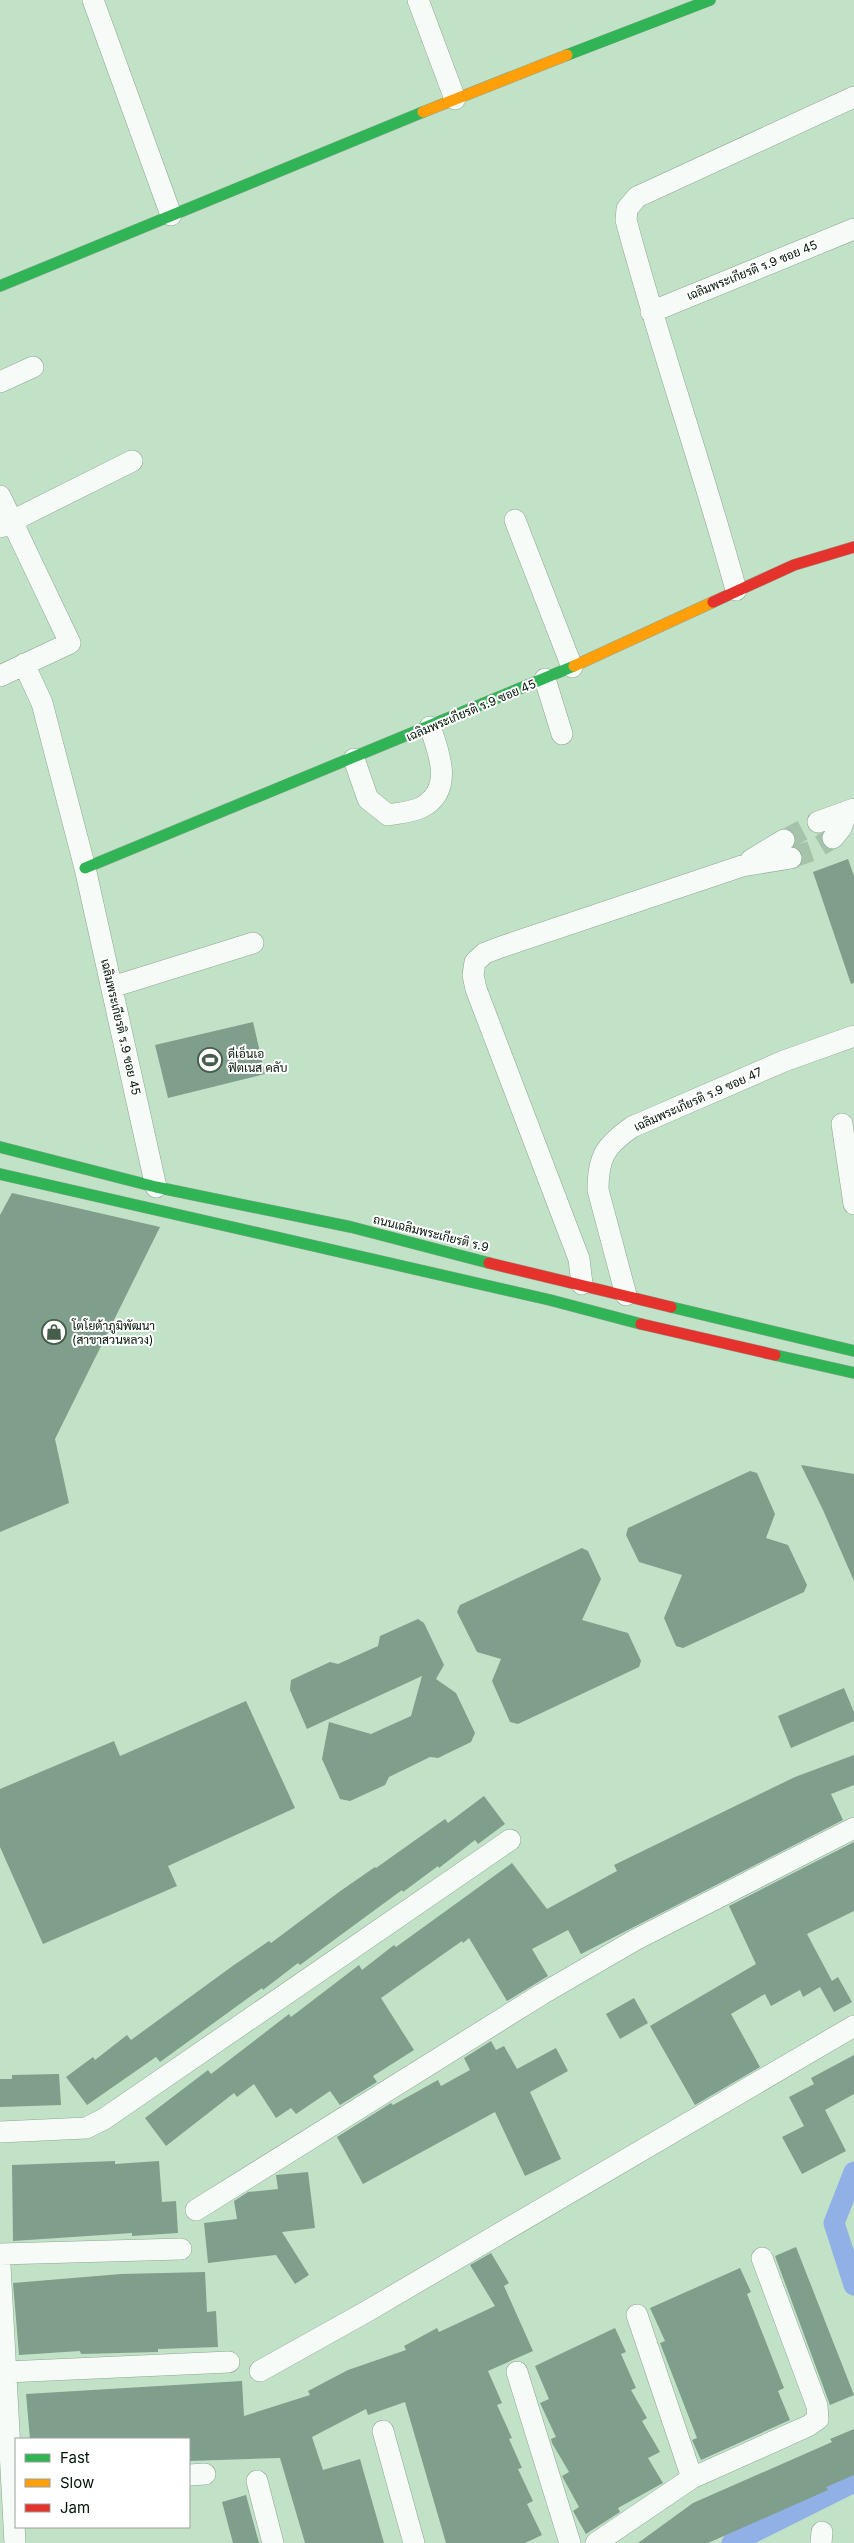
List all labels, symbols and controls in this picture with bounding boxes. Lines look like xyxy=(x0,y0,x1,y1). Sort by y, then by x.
street label: เฉลิมพระเกียรติ ร.9 ซอย 45 xyxy=(685,237,819,303)
street label: เฉลิมพระเกียรติ ร.9 ซอย 45 xyxy=(404,676,538,744)
street label: เฉลิมพระเกียรติ ร.9 ซอย 45 xyxy=(98,957,144,1097)
place label: ดีเอ็นเอ ฟิตเนส คลับ xyxy=(228,1045,288,1075)
sports icon: ดีเอ็นเอ ฟิตเนส คลับ xyxy=(197,1047,223,1073)
street label: เฉลิมพระเกียรติ ร.9 ซอย 47 xyxy=(631,1064,765,1134)
street label: ถนนเฉลิมพระเกียรติ ร.9 xyxy=(372,1211,490,1255)
place label: โตโยต้าภูมิพัฒนา (สาขาสวนหลวง) xyxy=(71,1318,155,1347)
shop icon: โตโยต้าภูมิพัฒนา (สาขาสวนหลวง) xyxy=(41,1319,67,1345)
legend xyxy=(15,2438,190,2528)
text: Fast xyxy=(60,2448,90,2467)
text: Slow xyxy=(60,2473,94,2492)
text: Jam xyxy=(60,2498,90,2517)

